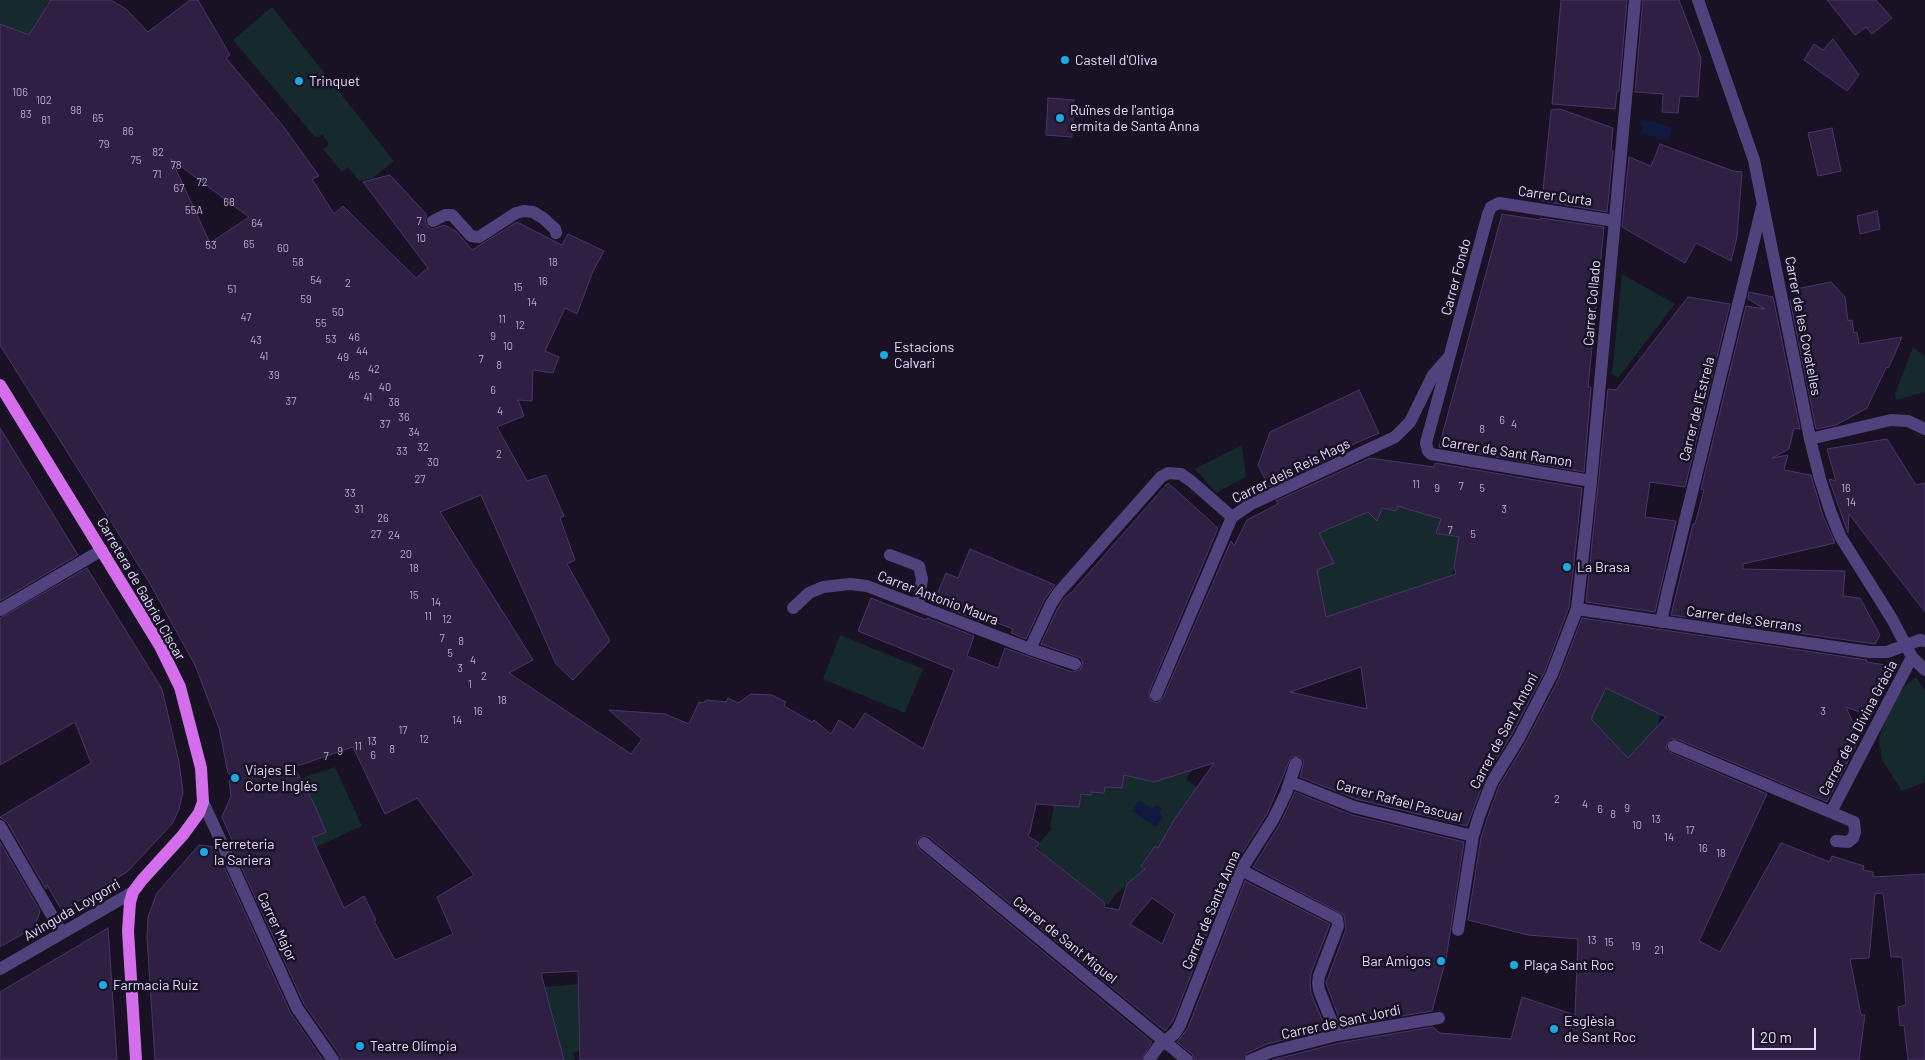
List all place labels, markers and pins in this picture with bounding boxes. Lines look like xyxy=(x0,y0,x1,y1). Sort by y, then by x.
place label: Castell d'Oliva xyxy=(1075,52,1158,68)
marker: Castell d'Oliva xyxy=(1059,54,1071,66)
place label: Trinquet xyxy=(309,73,360,89)
marker: Trinquet xyxy=(293,75,305,87)
place label: Ruïnes de l'antiga ermita de Santa Anna xyxy=(1070,102,1199,134)
marker: Ruïnes de l'antiga ermita de Santa Anna xyxy=(1054,112,1066,124)
place label: Estacions Calvari xyxy=(894,339,954,372)
marker: Estacions Calvari xyxy=(878,349,890,361)
place label: La Brasa xyxy=(1577,559,1630,575)
marker: La Brasa xyxy=(1561,561,1573,573)
place label: Viajes El Corte Inglés xyxy=(245,762,318,794)
marker: Viajes El Corte Inglés xyxy=(229,772,241,784)
place label: Ferreteria la Sariera xyxy=(214,836,275,869)
marker: Ferreteria la Sariera xyxy=(198,846,210,858)
place label: Bar Amigos xyxy=(1362,953,1431,969)
marker: Bar Amigos xyxy=(1435,955,1447,967)
place label: Plaça Sant Roc xyxy=(1524,957,1614,973)
marker: Plaça Sant Roc xyxy=(1508,959,1520,971)
place label: Farmacia Ruiz xyxy=(113,977,198,993)
marker: Farmacia Ruiz xyxy=(97,979,109,991)
place label: Esglèsia de Sant Roc xyxy=(1564,1013,1636,1046)
marker: Esglèsia de Sant Roc xyxy=(1548,1023,1560,1035)
place label: Teatre Olímpia xyxy=(370,1038,457,1054)
marker: Teatre Olímpia xyxy=(354,1040,366,1052)

